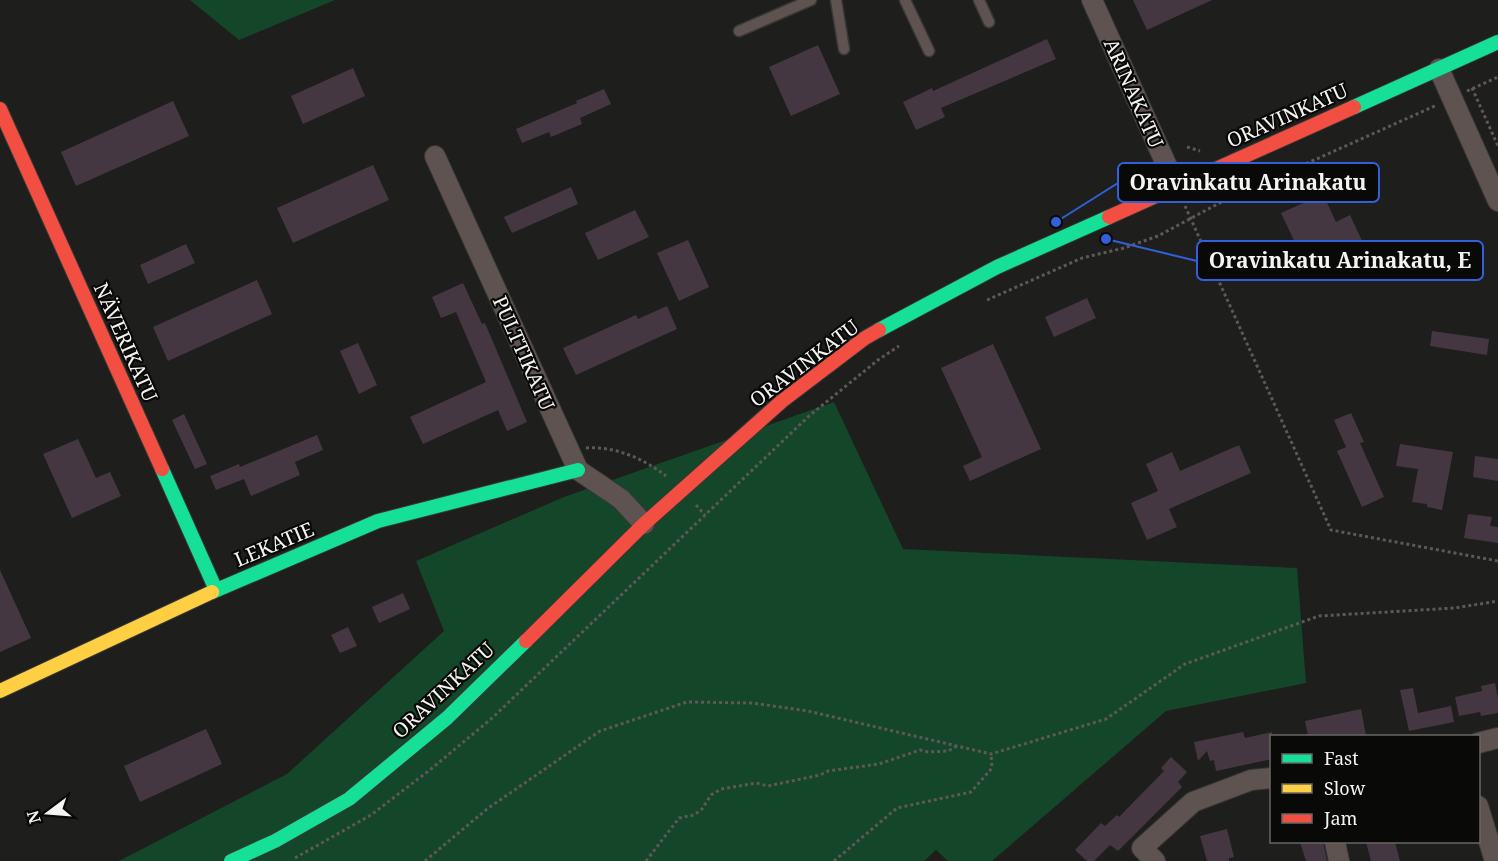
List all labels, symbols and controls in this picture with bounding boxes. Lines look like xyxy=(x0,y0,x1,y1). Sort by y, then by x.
street label: ARINAKATU xyxy=(1098,34,1170,153)
street label: ORAVINKATU xyxy=(1222,76,1353,154)
callout: Oravinkatu Arinakatu xyxy=(1118,163,1379,202)
text: Oravinkatu Arinakatu xyxy=(1129,168,1367,196)
callout: Oravinkatu Arinakatu, E xyxy=(1197,241,1483,280)
text: Oravinkatu Arinakatu, E xyxy=(1209,246,1471,274)
street label: NÄVERIKATU xyxy=(88,278,165,406)
street label: PULTTIKATU xyxy=(487,291,562,415)
street label: ORAVINKATU xyxy=(744,313,865,413)
street label: LEKATIE xyxy=(230,515,318,573)
street label: ORAVINKATU xyxy=(386,635,500,744)
legend xyxy=(1270,735,1480,843)
text: Fast xyxy=(1324,746,1359,770)
text: Slow xyxy=(1324,776,1366,800)
north arrow xyxy=(18,783,78,843)
text: Jam xyxy=(1323,806,1358,830)
text: N xyxy=(21,808,46,826)

